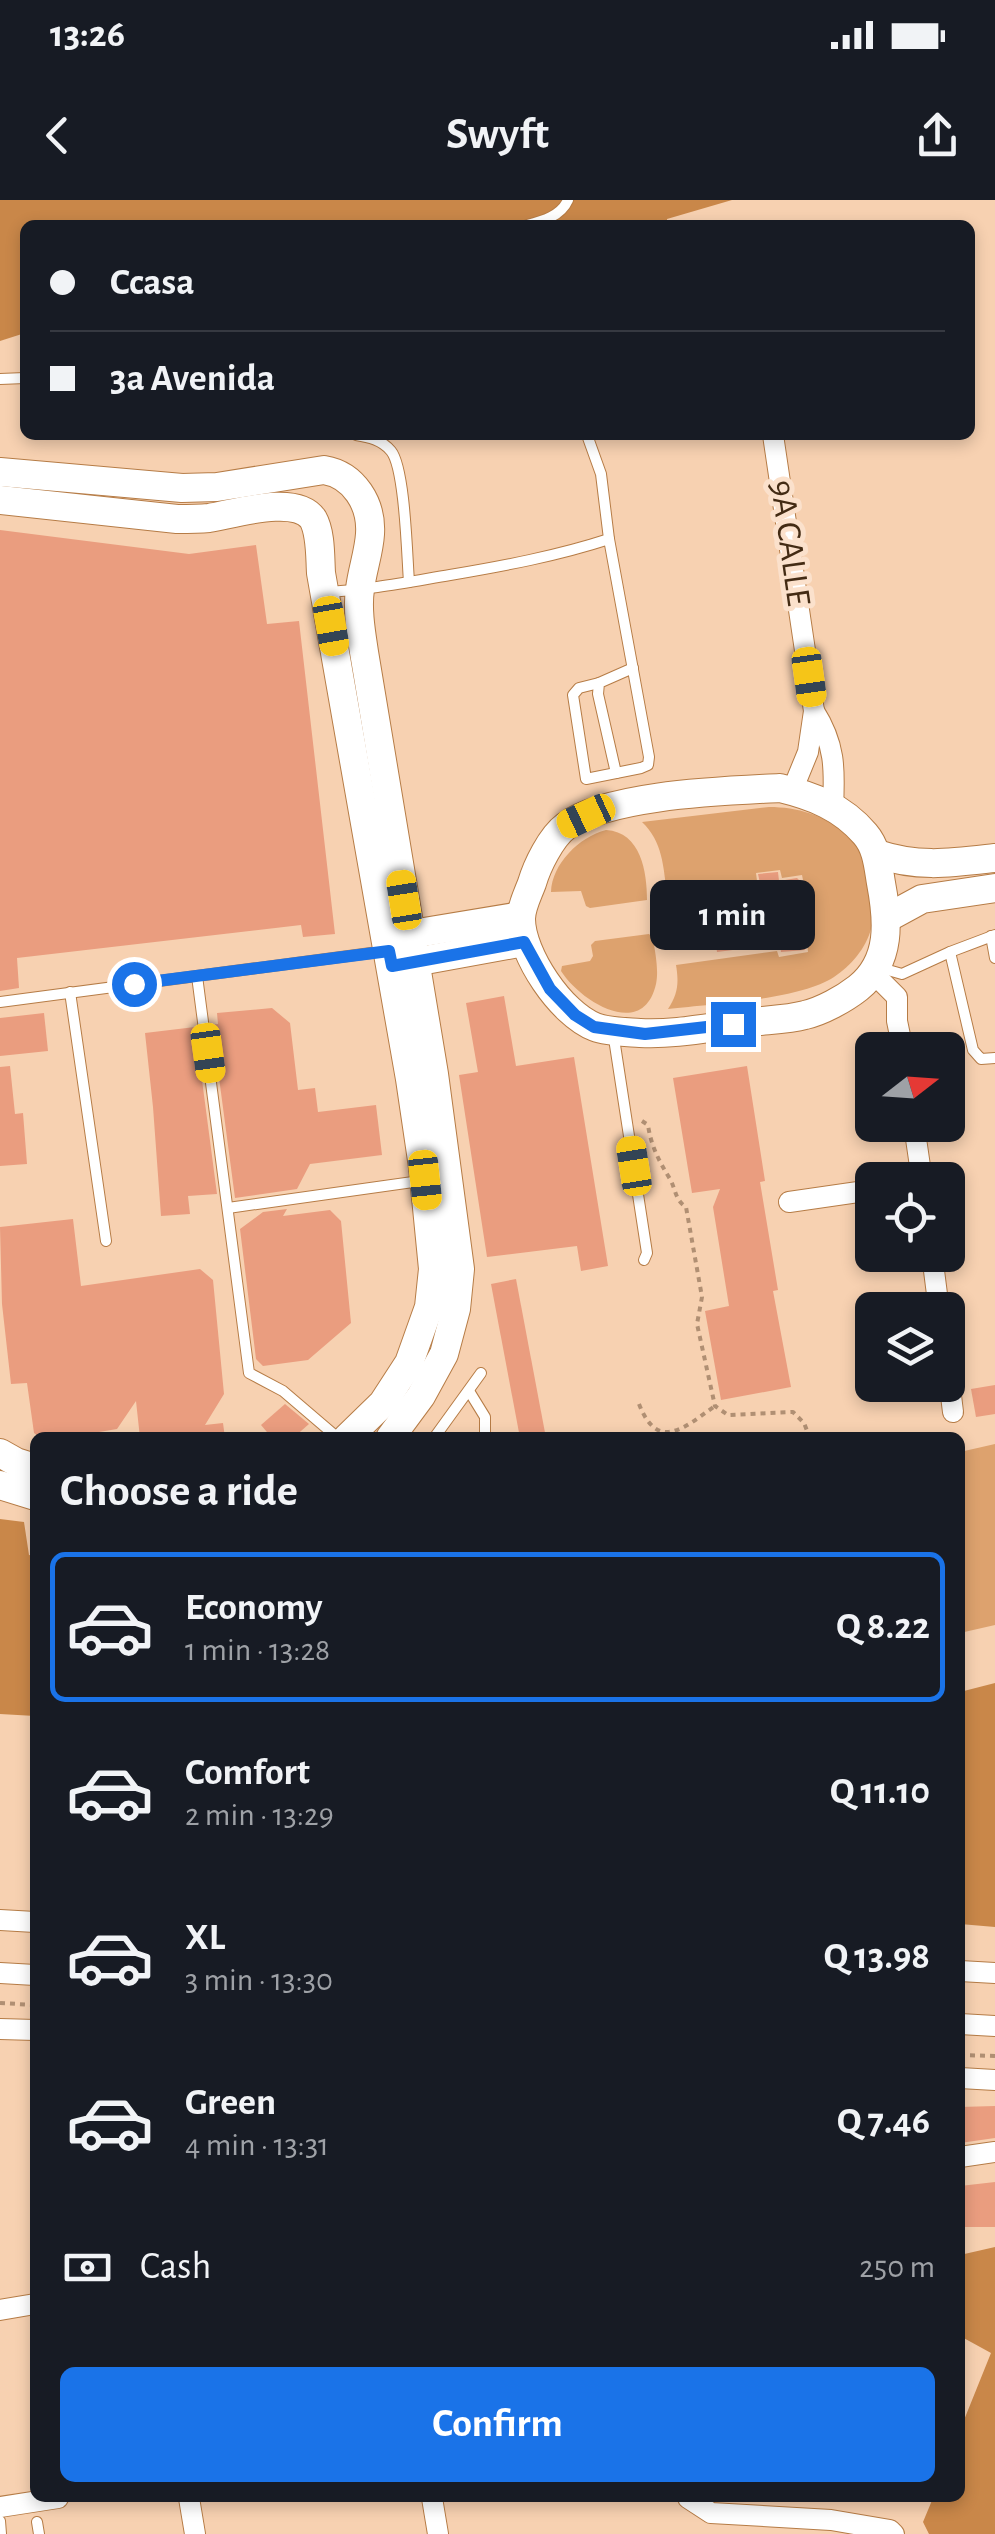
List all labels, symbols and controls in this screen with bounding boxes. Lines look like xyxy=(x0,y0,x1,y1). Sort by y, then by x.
text: 13:26 xyxy=(50,16,125,54)
icon: back xyxy=(30,108,85,163)
icon: share xyxy=(910,108,965,163)
text: Swyft xyxy=(446,112,549,157)
text: Ccasa xyxy=(110,264,194,302)
text: 3a Avenida xyxy=(110,360,275,398)
street label: 9A CALLE xyxy=(764,478,816,608)
car xyxy=(311,594,351,658)
car xyxy=(790,645,828,709)
car xyxy=(552,790,620,842)
car xyxy=(384,868,424,932)
callout: 1 min xyxy=(650,879,816,949)
text: 1 min xyxy=(699,899,766,931)
route start xyxy=(112,962,157,1007)
route end xyxy=(711,1002,756,1047)
car xyxy=(189,1021,227,1085)
north arrow xyxy=(855,1032,965,1142)
map controls xyxy=(855,1032,965,1402)
car xyxy=(614,1134,654,1198)
car xyxy=(407,1149,443,1211)
button: locate xyxy=(855,1162,965,1272)
button: layers xyxy=(855,1292,965,1402)
text: Choose a ride xyxy=(60,1469,298,1514)
icon: car xyxy=(65,1582,155,1672)
text: Economy xyxy=(185,1589,323,1627)
text: Q 8.22 xyxy=(836,1608,930,1646)
text: 1 min · 13:28 xyxy=(185,1634,330,1666)
icon: car xyxy=(65,1747,155,1837)
text: Comfort xyxy=(185,1754,310,1792)
text: Q 11.10 xyxy=(830,1773,930,1811)
text: 2 min · 13:29 xyxy=(185,1799,334,1831)
icon: car xyxy=(65,1912,155,2002)
text: XL xyxy=(185,1919,225,1957)
text: Q 13.98 xyxy=(824,1938,930,1976)
text: 3 min · 13:30 xyxy=(185,1964,333,1996)
icon: car xyxy=(65,2077,155,2167)
text: Green xyxy=(185,2084,276,2122)
text: Q 7.46 xyxy=(837,2103,930,2141)
text: 4 min · 13:31 xyxy=(185,2129,329,2161)
icon: cash xyxy=(60,2240,115,2295)
text: Cash xyxy=(140,2248,211,2286)
text: 250 m xyxy=(859,2251,935,2283)
button: Confirm xyxy=(60,2367,935,2482)

